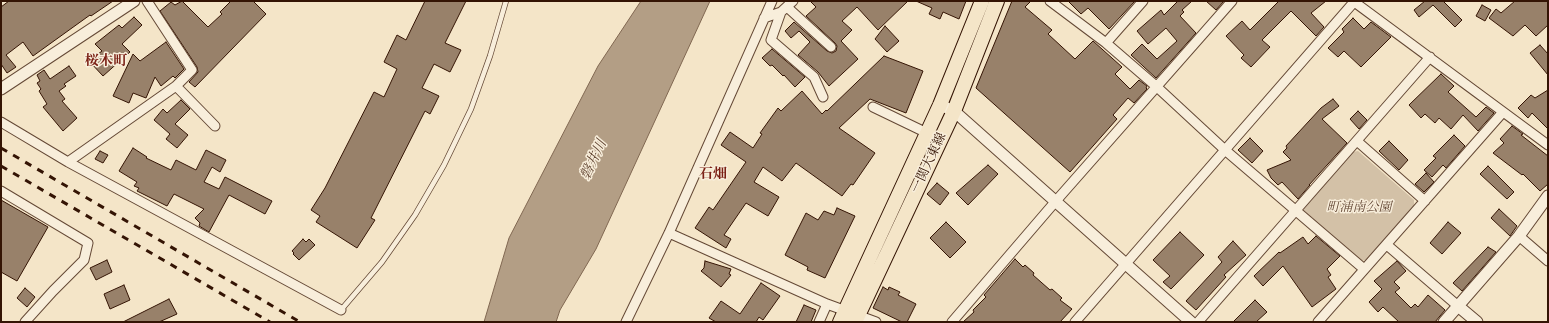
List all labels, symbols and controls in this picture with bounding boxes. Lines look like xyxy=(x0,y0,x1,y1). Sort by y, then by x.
district label: 桜木町 xyxy=(85,53,127,69)
street label: 一関大東線 xyxy=(908,130,950,196)
water label: 磐井川 xyxy=(578,137,610,183)
district label: 石畑 xyxy=(699,166,727,182)
park label: 町浦南公園 xyxy=(1327,200,1391,216)

